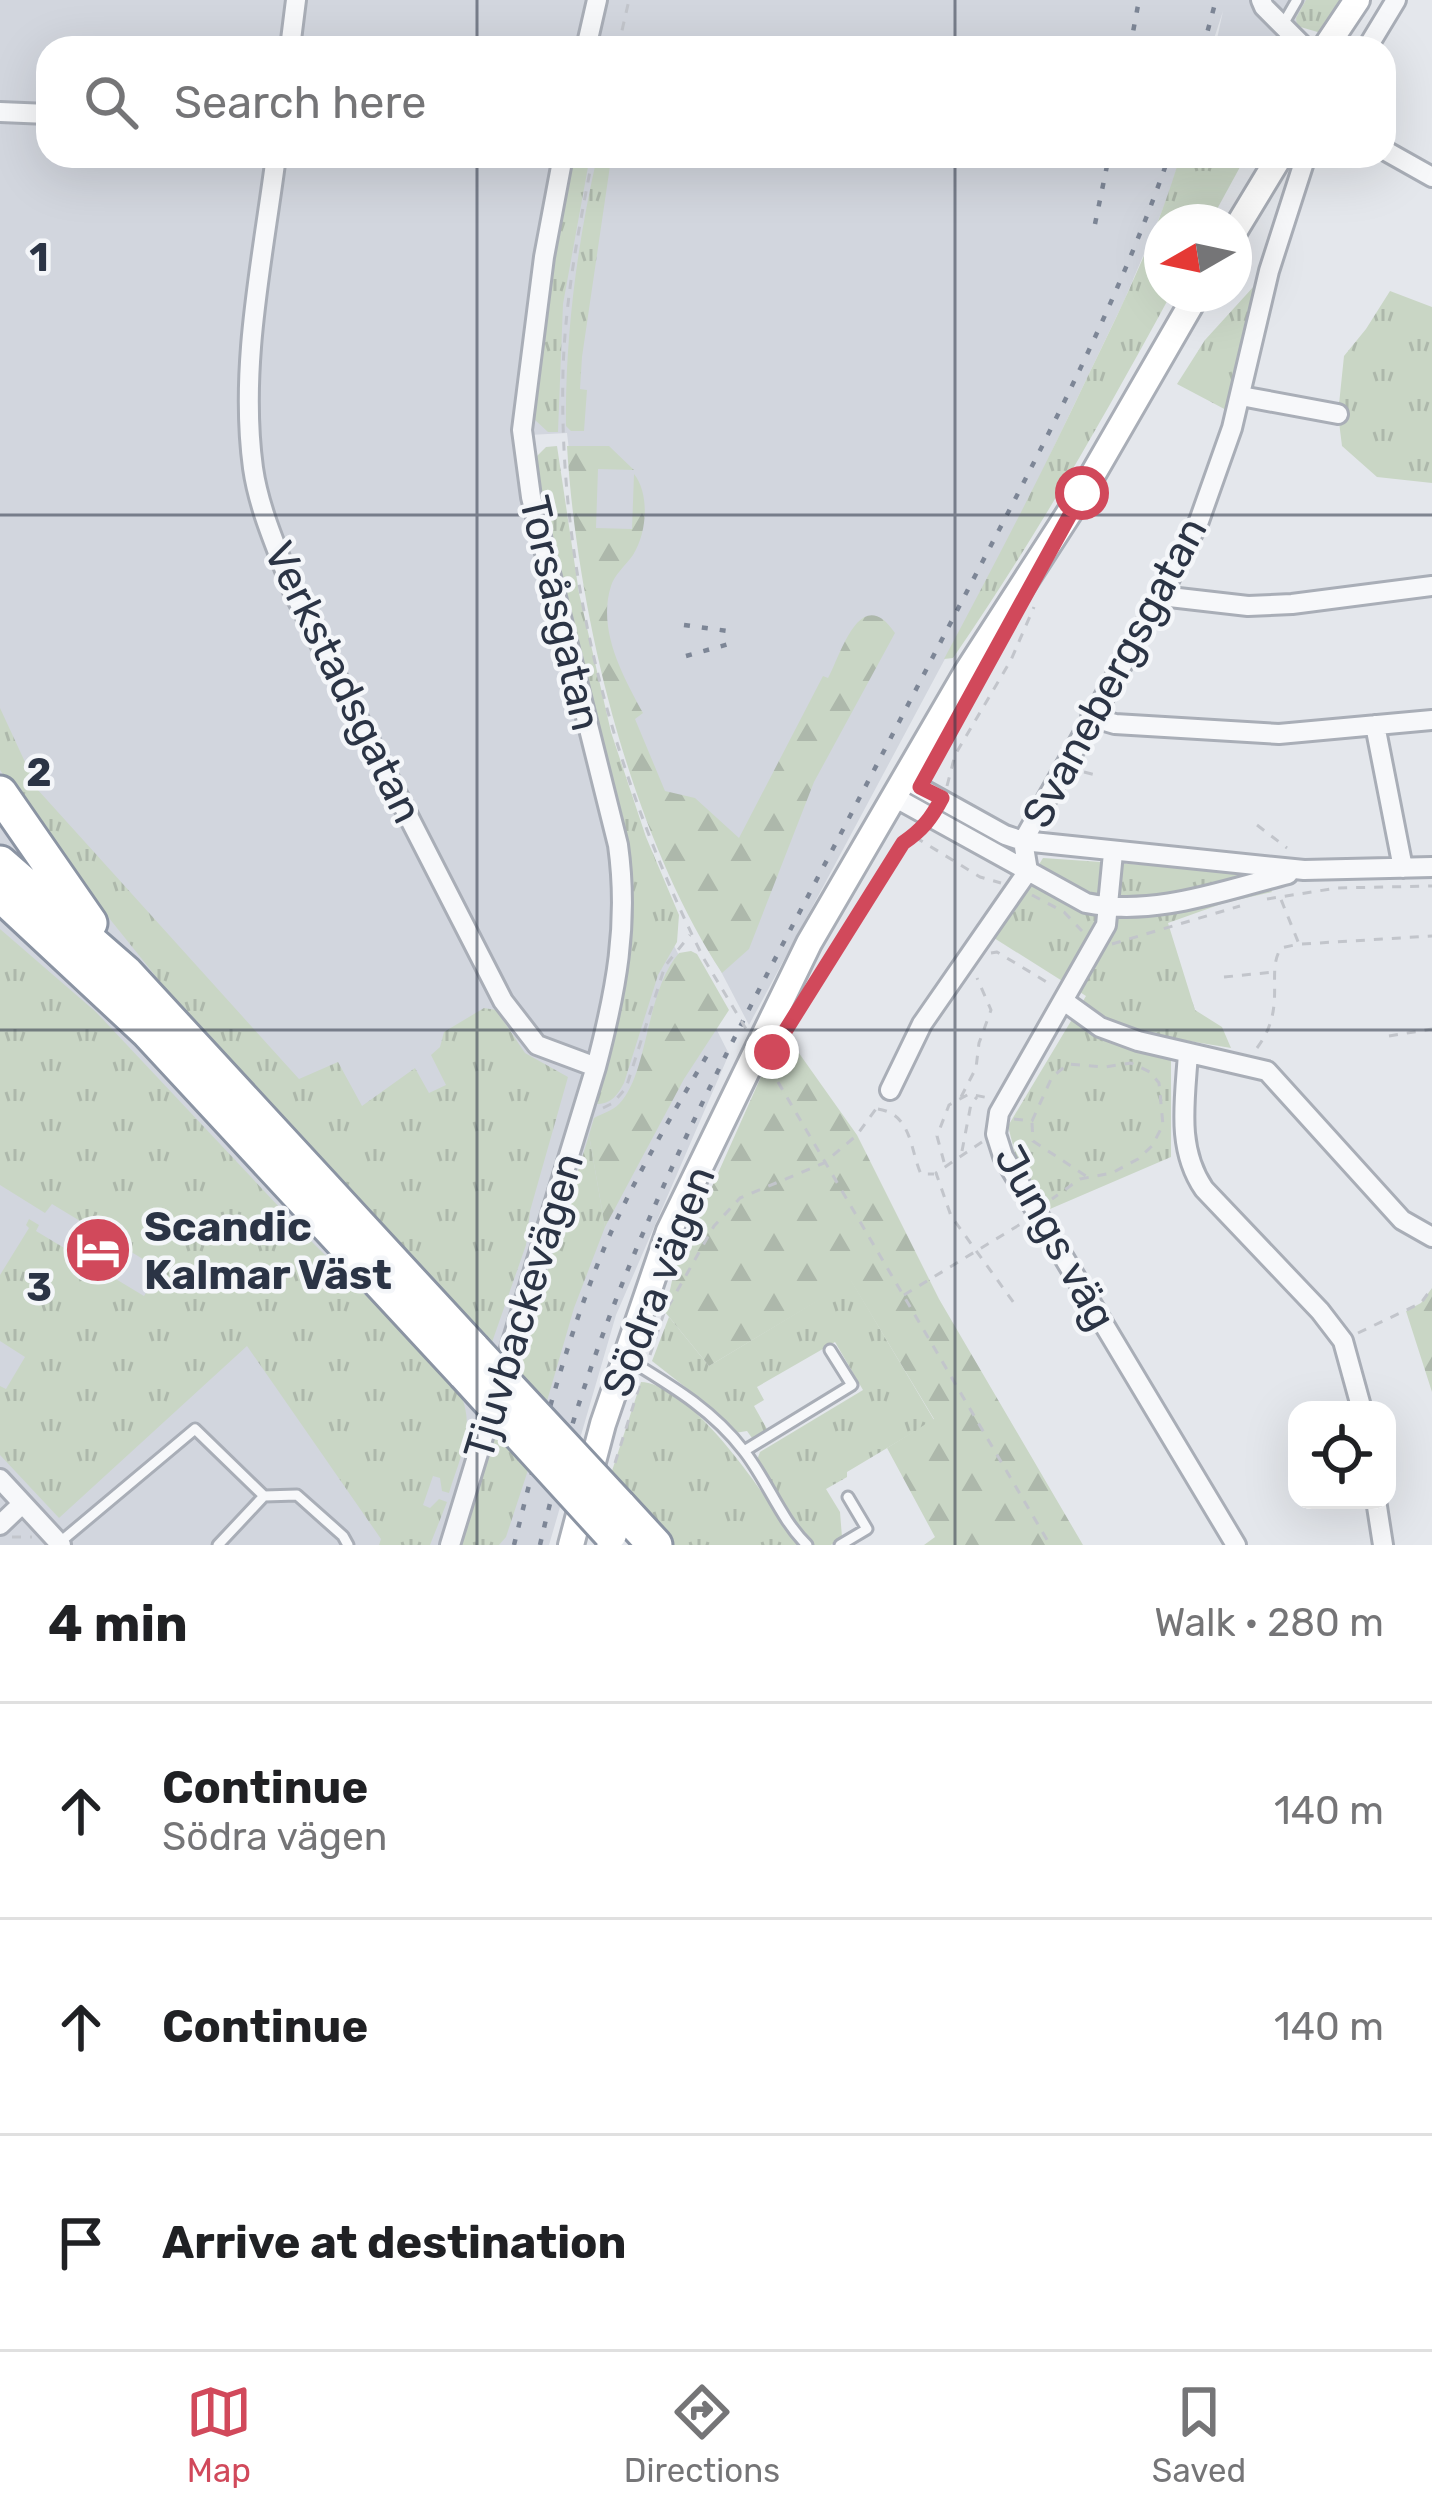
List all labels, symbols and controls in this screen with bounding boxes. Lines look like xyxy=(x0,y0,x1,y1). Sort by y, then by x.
search box xyxy=(36,36,1396,168)
icon: search xyxy=(78,69,144,135)
text: Search here xyxy=(174,76,426,129)
north arrow xyxy=(1144,204,1252,312)
text: 1 xyxy=(29,235,49,281)
route start xyxy=(1055,466,1109,520)
street label: Torsåsgatan xyxy=(509,491,611,736)
street label: Svanebergsgatan xyxy=(1012,509,1218,836)
street label: Verkstadsgatan xyxy=(253,534,433,831)
text: 2 xyxy=(26,750,52,796)
route end xyxy=(745,1025,799,1079)
street label: Jungs väg xyxy=(984,1136,1126,1339)
street label: Tjuvbackevägen xyxy=(454,1147,594,1465)
street label: Södra vägen xyxy=(592,1159,726,1404)
place label: Scandic Kalmar Väst xyxy=(144,1202,392,1300)
hotel icon: Scandic Kalmar Väst xyxy=(63,1215,133,1285)
text: 3 xyxy=(26,1265,52,1311)
map controls xyxy=(1288,1401,1396,1509)
button: locate xyxy=(1288,1401,1396,1509)
text: 4 min xyxy=(48,1593,188,1654)
text: Walk · 280 m xyxy=(1154,1600,1384,1646)
text: Continue xyxy=(162,1761,368,1814)
icon: ahead xyxy=(48,1778,114,1844)
text: 140 m xyxy=(1274,1788,1384,1834)
text: Södra vägen xyxy=(162,1814,388,1860)
icon: ahead xyxy=(48,1994,114,2060)
text: Continue xyxy=(162,2000,368,2053)
text: 140 m xyxy=(1274,2004,1384,2050)
icon: arrive xyxy=(48,2210,114,2276)
text: Arrive at destination xyxy=(162,2216,627,2269)
tab: Map xyxy=(186,2379,252,2490)
tab: Directions xyxy=(624,2379,780,2490)
tab: Saved xyxy=(1152,2379,1246,2490)

